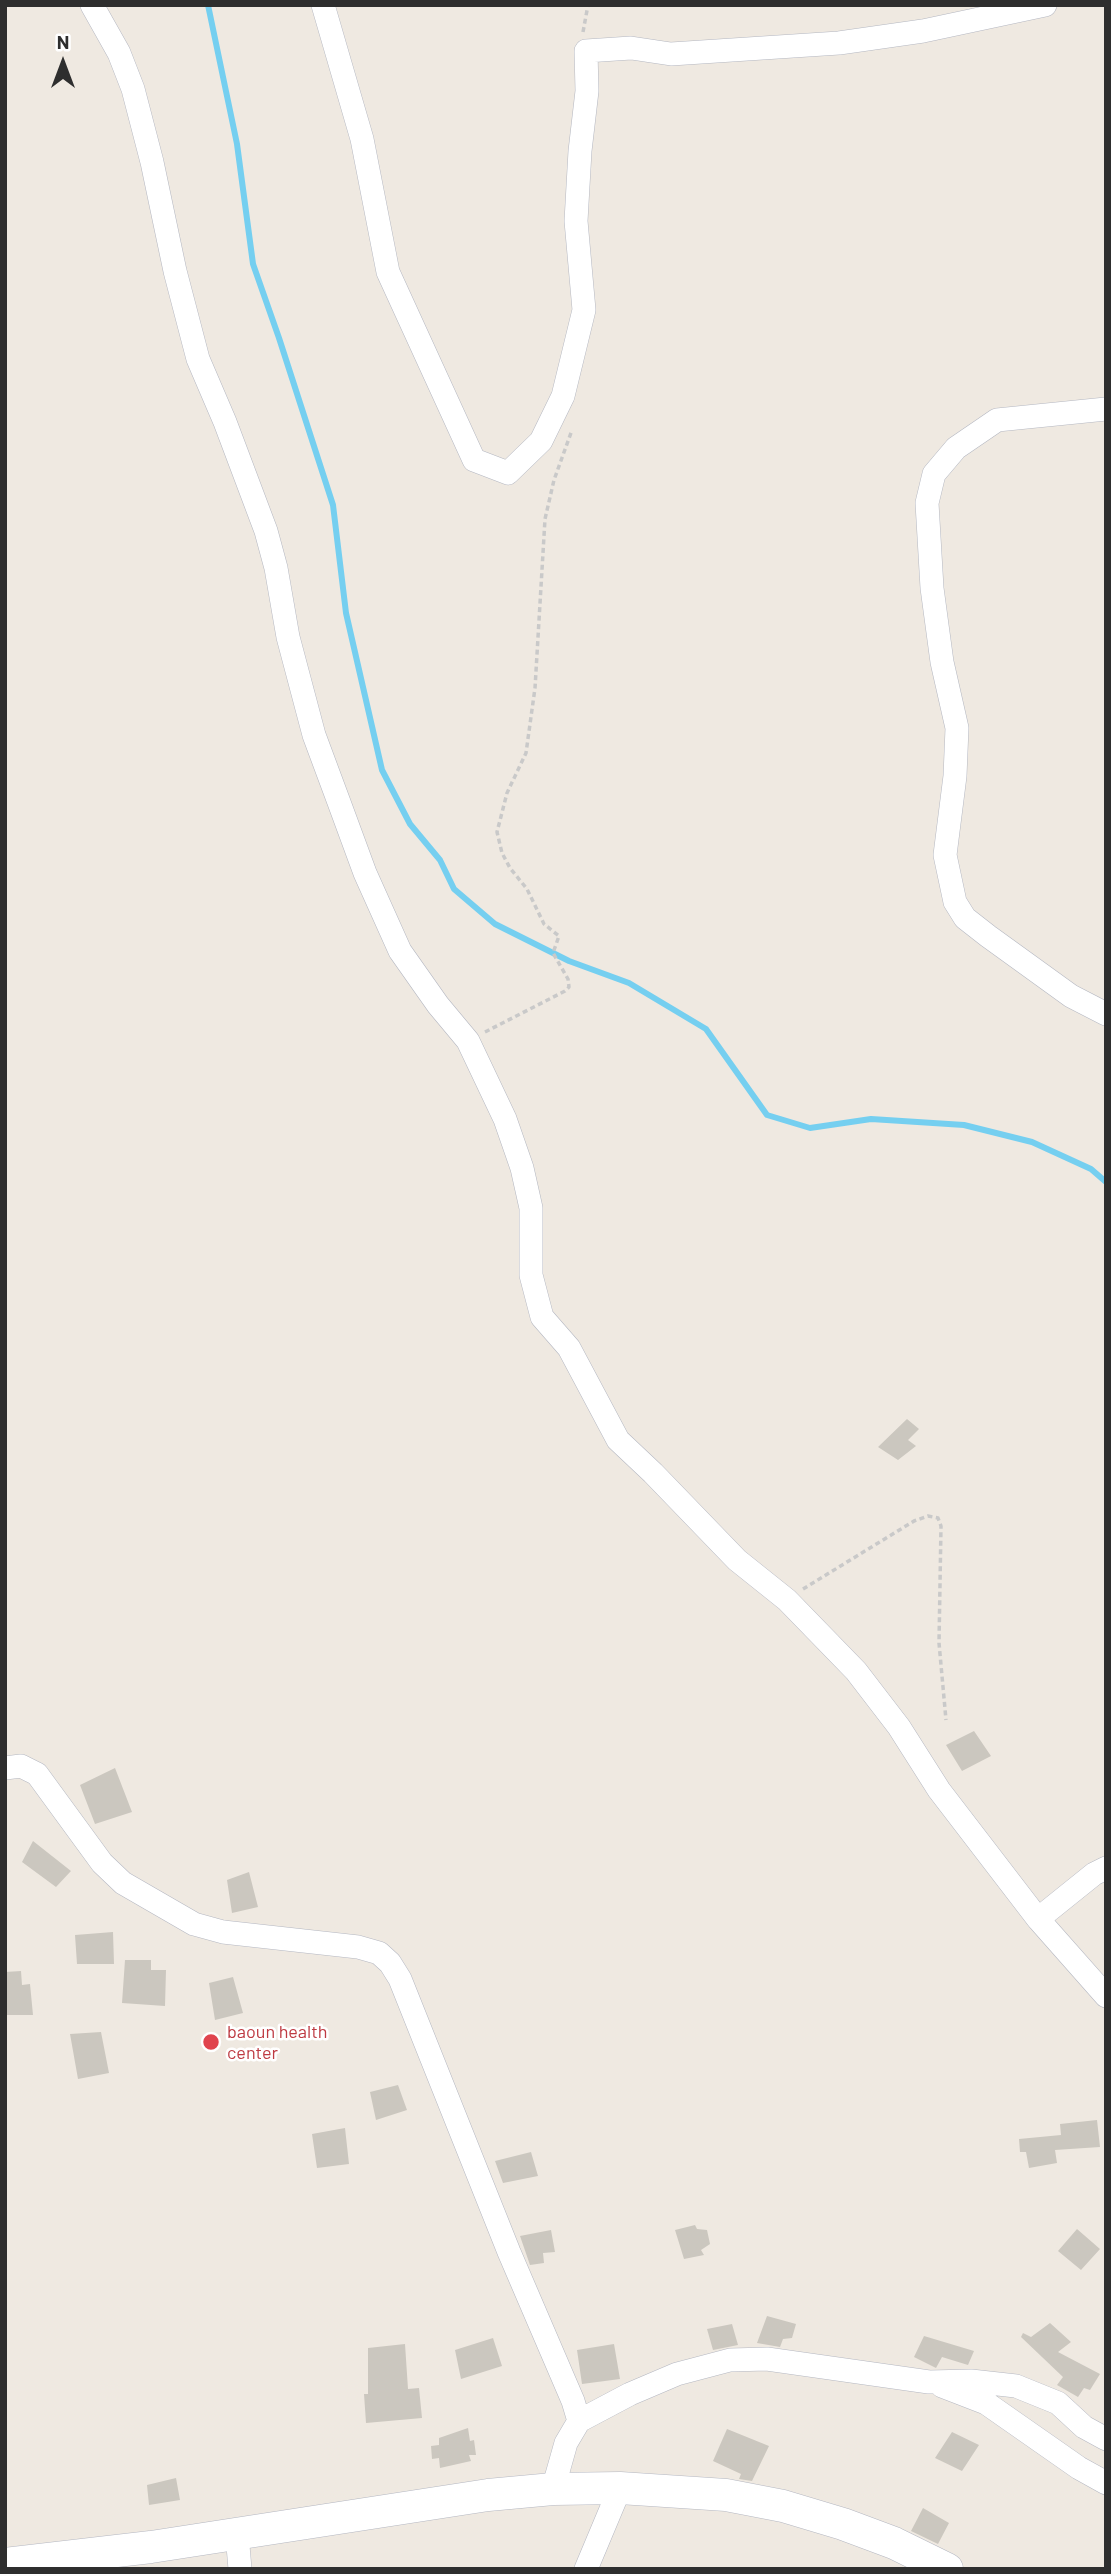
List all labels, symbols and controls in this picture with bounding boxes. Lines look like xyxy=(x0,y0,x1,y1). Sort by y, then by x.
north arrow xyxy=(28,28,98,98)
text: N xyxy=(57,30,69,53)
place label: baoun health center xyxy=(227,2021,327,2064)
marker: baoun health center xyxy=(201,2032,221,2052)

